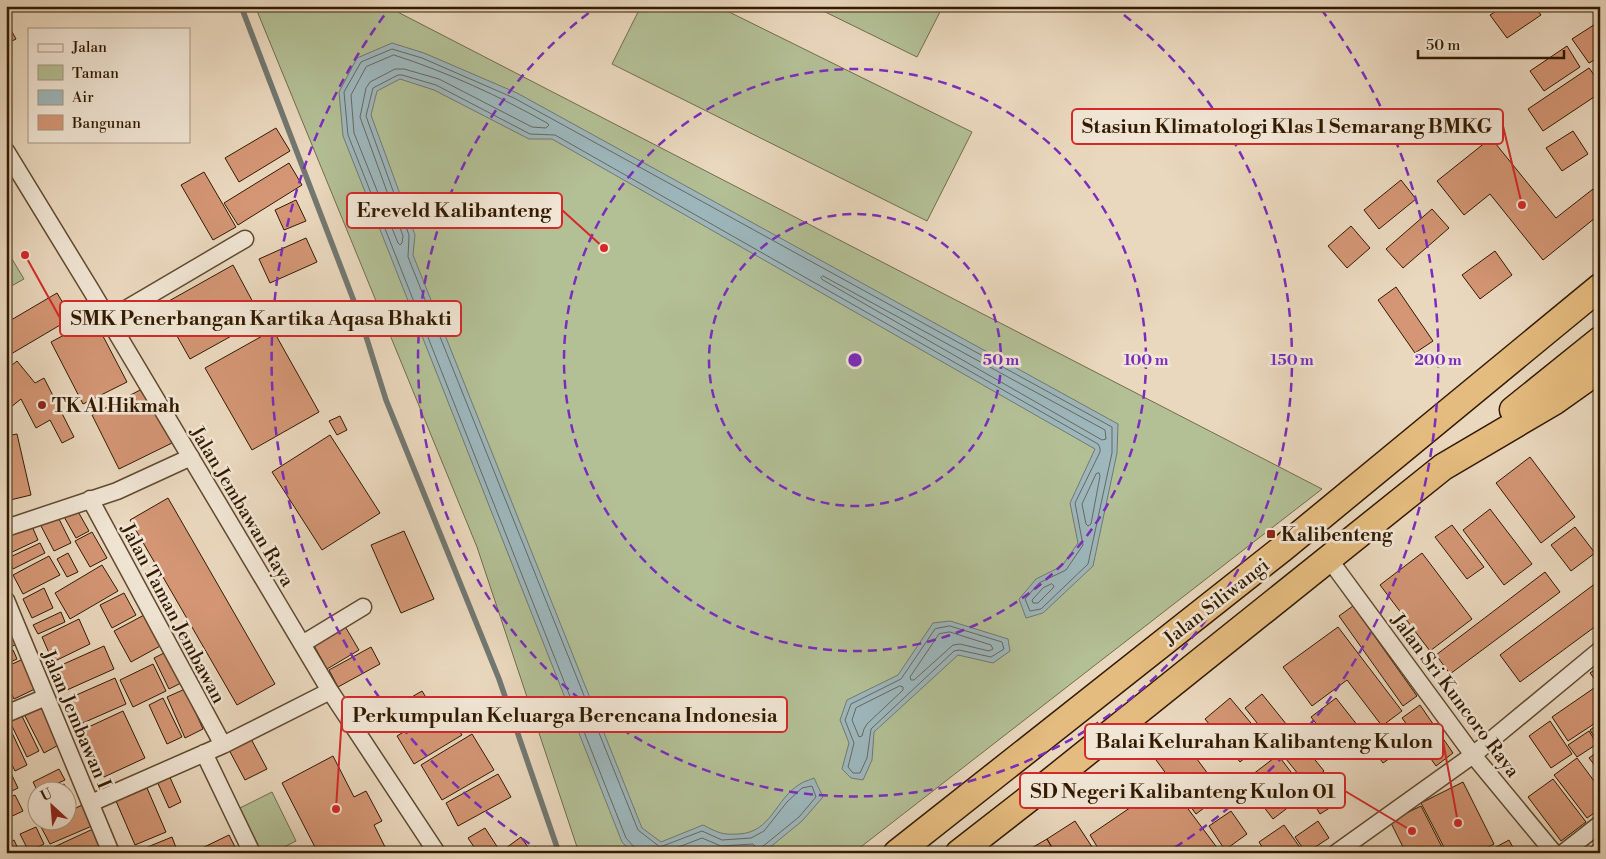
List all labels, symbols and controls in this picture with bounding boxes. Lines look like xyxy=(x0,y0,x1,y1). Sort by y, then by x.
legend xyxy=(28,28,190,142)
scale bar xyxy=(1418,28,1565,60)
text: 50 m xyxy=(1426,36,1460,55)
text: Jalan xyxy=(71,38,107,57)
text: Taman xyxy=(72,64,119,83)
text: Air xyxy=(71,88,94,107)
callout: Stasiun Klimatologi Klas 1 Semarang BMKG xyxy=(1072,109,1503,144)
text: Bangunan xyxy=(71,114,141,133)
text: Stasiun Klimatologi Klas 1 Semarang BMKG xyxy=(1082,115,1493,140)
callout: Ereveld Kalibanteng xyxy=(347,193,562,228)
text: Ereveld Kalibanteng xyxy=(357,199,552,224)
callout: SMK Penerbangan Kartika Aqasa Bhakti xyxy=(60,301,461,336)
text: SMK Penerbangan Kartika Aqasa Bhakti xyxy=(70,307,452,332)
centre of rings xyxy=(846,351,864,369)
text: 50 m xyxy=(983,351,1019,370)
text: 100 m xyxy=(1124,351,1169,370)
text: 150 m xyxy=(1270,351,1314,370)
text: 200 m xyxy=(1414,351,1462,370)
place label: TK Al Hikmah xyxy=(52,394,180,418)
marker: TK Al Hikmah xyxy=(36,399,48,411)
street label: Jalan Jembawan Raya xyxy=(184,421,300,591)
street label: Jalan Taman Jembawan xyxy=(115,518,231,708)
place label: Kalibenteng xyxy=(1281,523,1394,547)
marker: Kalibenteng xyxy=(1265,528,1277,540)
street label: Jalan Siliwangi xyxy=(1158,553,1274,651)
street label: Jalan Sri Kuncoro Raya xyxy=(1385,608,1525,783)
street label: Jalan Jembawan I xyxy=(36,646,116,792)
callout: Perkumpulan Keluarga Berencana Indonesia xyxy=(342,697,787,732)
text: Perkumpulan Keluarga Berencana Indonesia xyxy=(352,704,778,729)
callout: Balai Kelurahan Kalibanteng Kulon xyxy=(1085,724,1443,759)
text: Balai Kelurahan Kalibanteng Kulon xyxy=(1095,730,1434,755)
callout: SD Negeri Kalibanteng Kulon 01 xyxy=(1020,773,1345,808)
text: SD Negeri Kalibanteng Kulon 01 xyxy=(1030,780,1336,805)
north arrow xyxy=(28,782,78,832)
text: U xyxy=(38,785,56,806)

